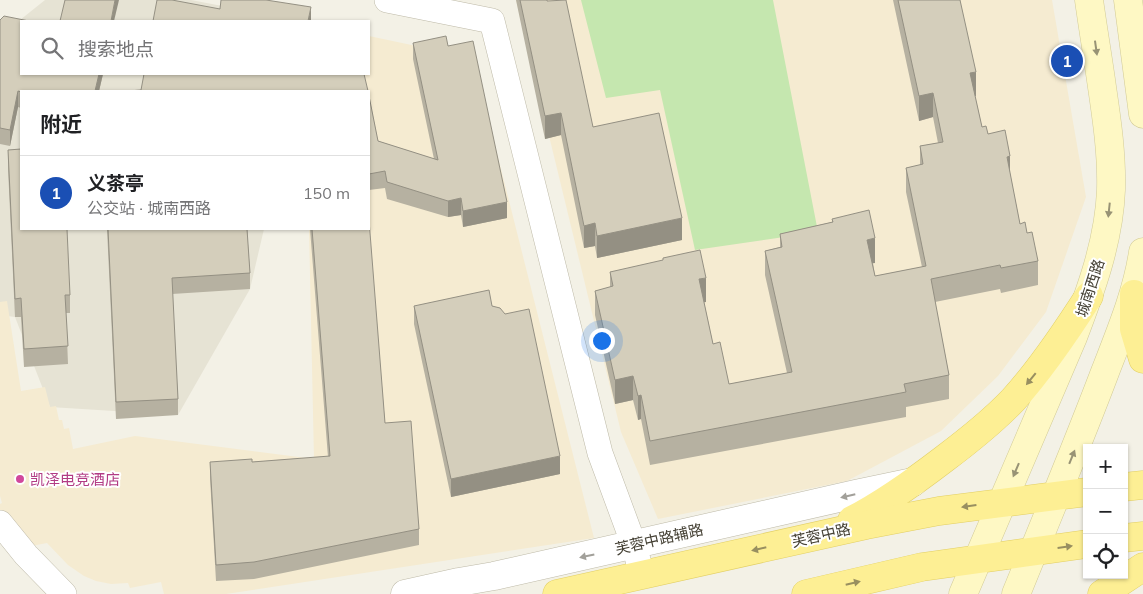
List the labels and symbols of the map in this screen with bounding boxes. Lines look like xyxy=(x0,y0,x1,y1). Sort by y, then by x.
one-way arrow xyxy=(1092,41,1100,57)
pin: 1 xyxy=(1051,42,1083,80)
one-way arrow xyxy=(1105,202,1113,218)
street label: 城南西路 xyxy=(1072,257,1108,319)
your location xyxy=(589,328,615,354)
one-way arrow xyxy=(1025,372,1036,385)
one-way arrow xyxy=(1068,450,1076,464)
one-way arrow xyxy=(1012,463,1020,477)
place label: 凯泽电竞酒店 xyxy=(30,470,120,489)
marker: 凯泽电竞酒店 xyxy=(14,473,26,485)
one-way arrow xyxy=(840,492,856,500)
one-way arrow xyxy=(961,503,977,511)
street label: 芙蓉中路 xyxy=(790,519,852,551)
street label: 芙蓉中路辅路 xyxy=(613,520,705,558)
one-way arrow xyxy=(1057,542,1073,550)
one-way arrow xyxy=(752,545,767,553)
one-way arrow xyxy=(579,552,595,560)
one-way arrow xyxy=(846,579,861,587)

